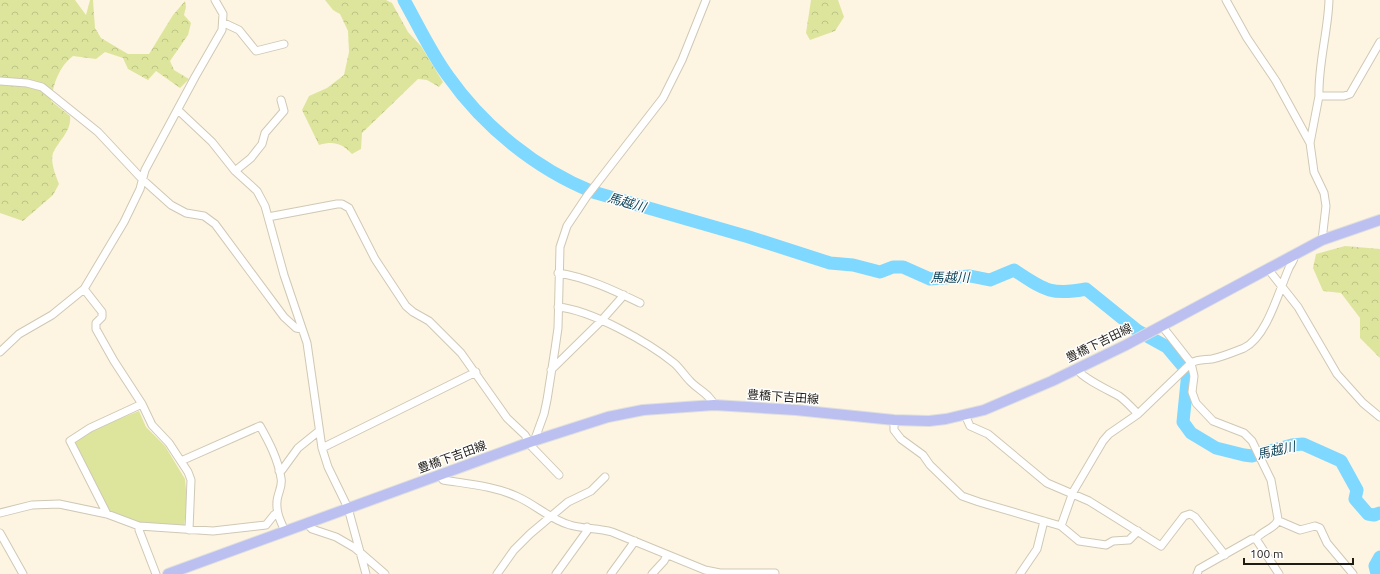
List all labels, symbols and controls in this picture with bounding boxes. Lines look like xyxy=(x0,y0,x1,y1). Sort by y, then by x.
water label: 馬越川 xyxy=(606,190,650,215)
water label: 馬越川 xyxy=(930,270,971,284)
street label: 豊橋下吉田線 xyxy=(1064,321,1134,364)
street label: 豊橋下吉田線 xyxy=(747,388,819,405)
street label: 豊橋下吉田線 xyxy=(416,438,488,475)
water label: 馬越川 xyxy=(1255,438,1299,461)
scale bar xyxy=(1244,540,1353,566)
text: 100 m xyxy=(1250,547,1283,560)

